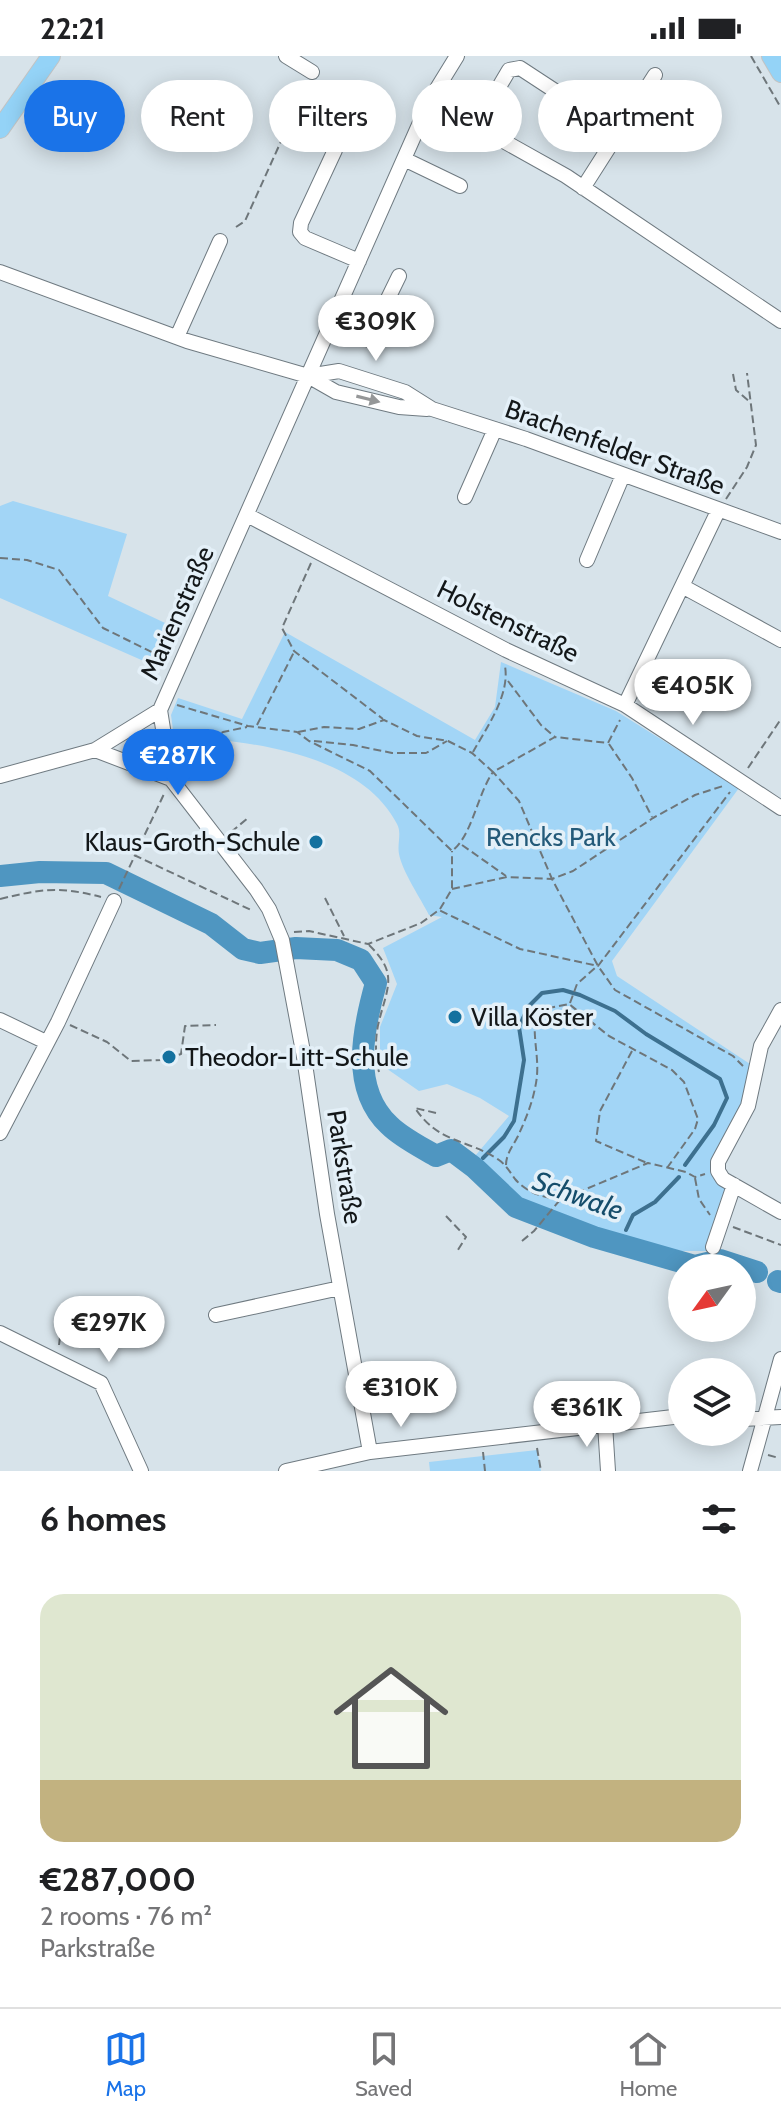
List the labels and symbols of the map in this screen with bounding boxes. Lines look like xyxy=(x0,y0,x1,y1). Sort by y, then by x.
pin: €309K xyxy=(320,295,432,363)
street label: Brachenfelder Straße xyxy=(501,392,729,502)
one-way arrow xyxy=(356,394,381,406)
street label: Marienstraße xyxy=(133,541,221,685)
street label: Holstenstraße xyxy=(432,573,584,669)
pin: €405K xyxy=(637,659,749,727)
pin: €287K xyxy=(122,729,234,797)
park label: Rencks Park xyxy=(486,821,616,853)
place label: Klaus-Groth-Schule xyxy=(84,826,300,858)
marker: Klaus-Groth-Schule xyxy=(307,833,325,851)
place label: Villa Köster xyxy=(471,1001,594,1033)
marker: Villa Köster xyxy=(446,1008,464,1026)
place label: Theodor-Litt-Schule xyxy=(185,1041,409,1073)
marker: Theodor-Litt-Schule xyxy=(160,1048,178,1066)
street label: Parkstraße xyxy=(320,1108,370,1226)
water label: Schwale xyxy=(528,1163,628,1227)
north arrow xyxy=(668,1254,756,1342)
pin: €297K xyxy=(53,1296,165,1364)
pin: €310K xyxy=(345,1361,457,1429)
pin: €361K xyxy=(531,1381,643,1449)

